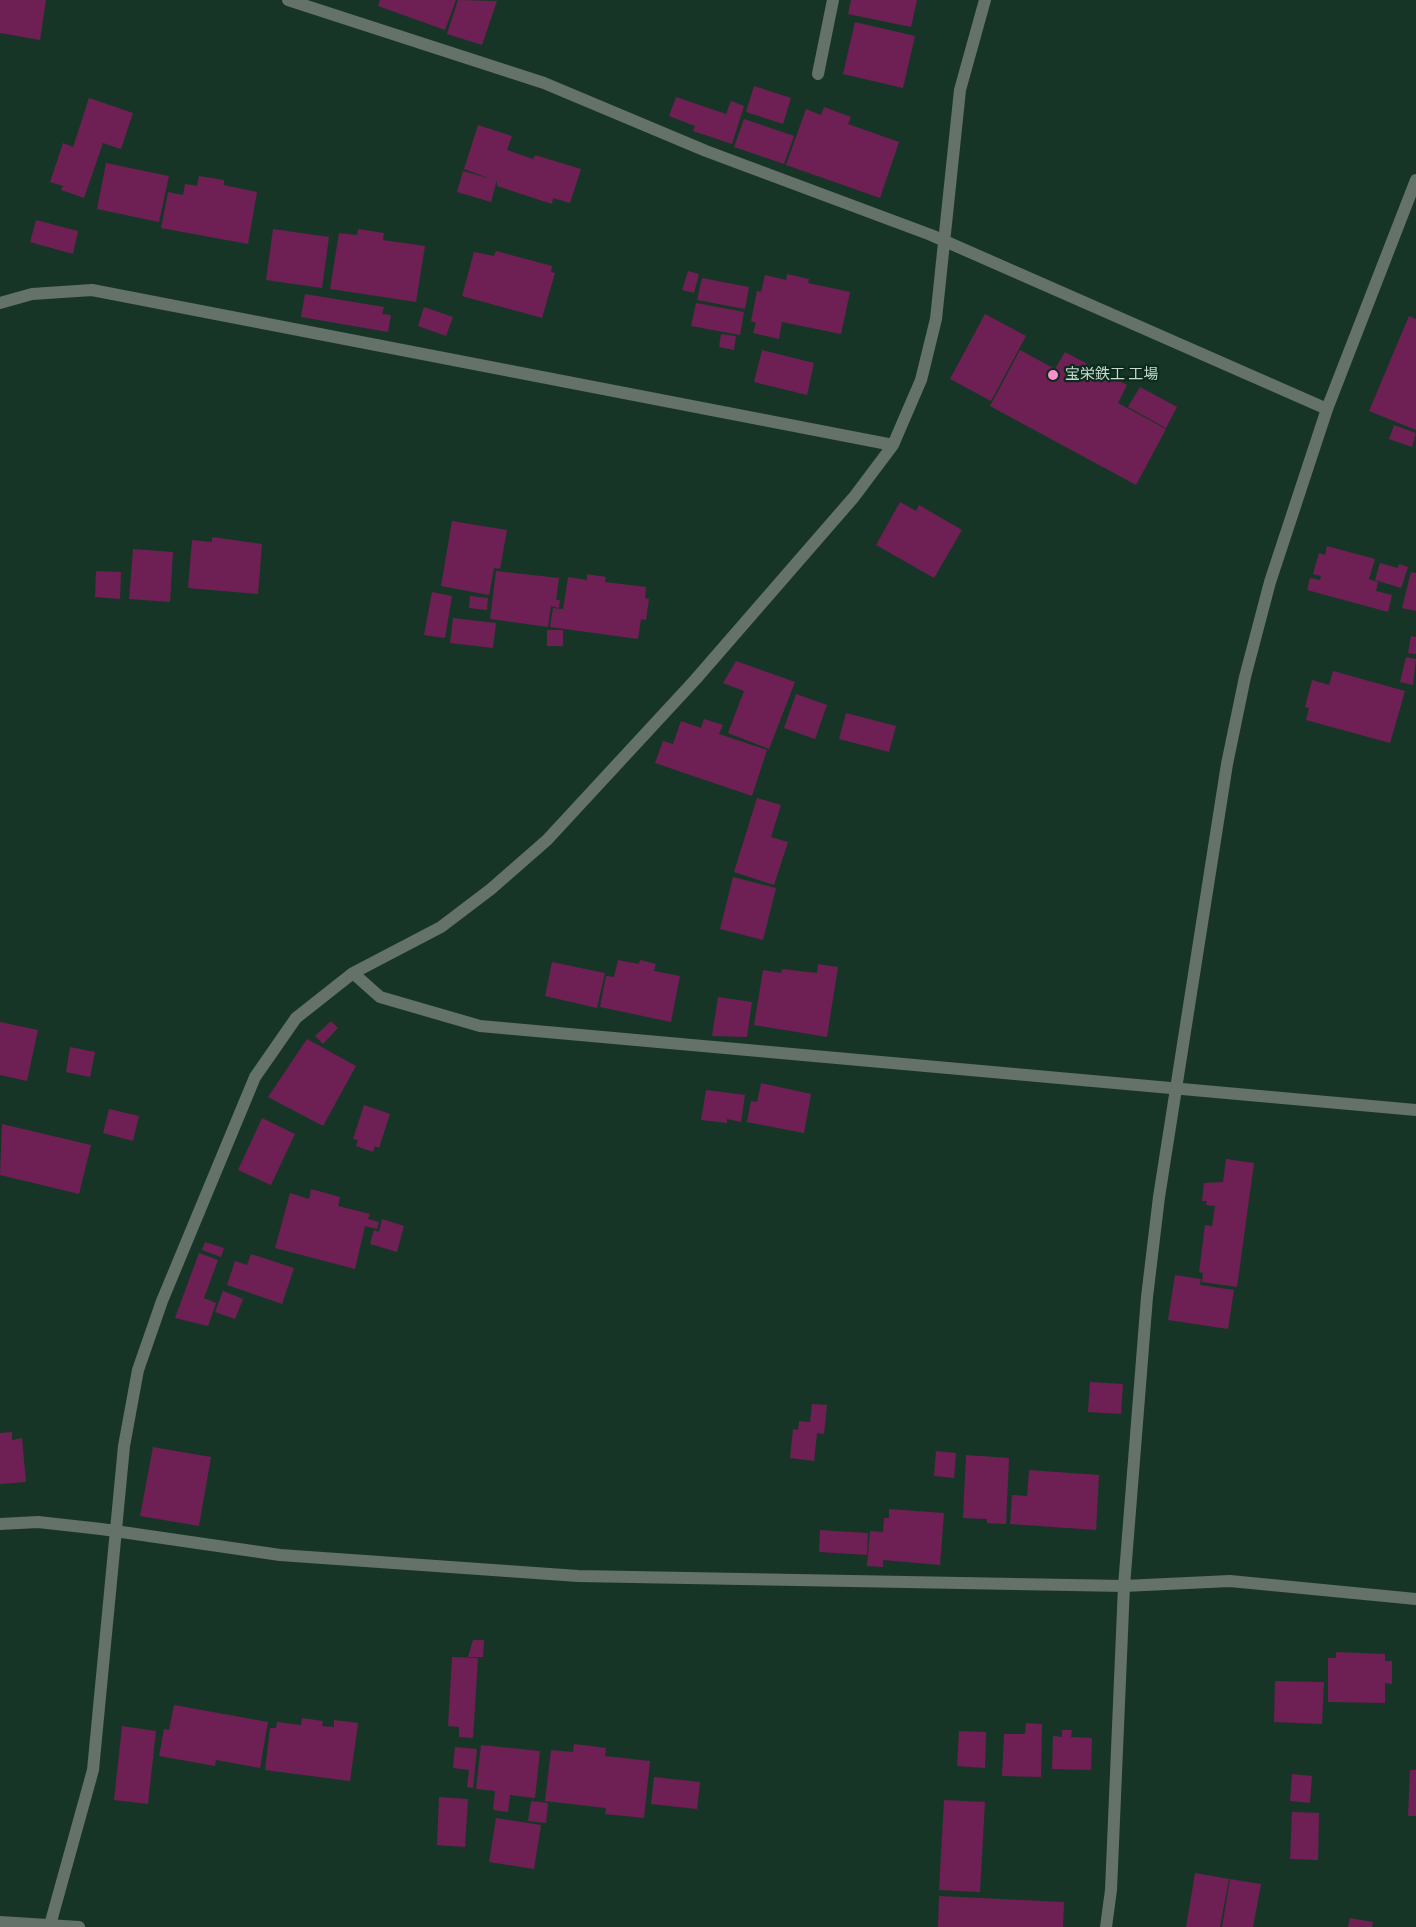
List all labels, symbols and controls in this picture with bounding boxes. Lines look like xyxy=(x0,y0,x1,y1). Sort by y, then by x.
place label: 宝栄鉄工 工場 xyxy=(1065,366,1158,384)
marker: 宝栄鉄工 工場 xyxy=(1046,368,1060,382)

